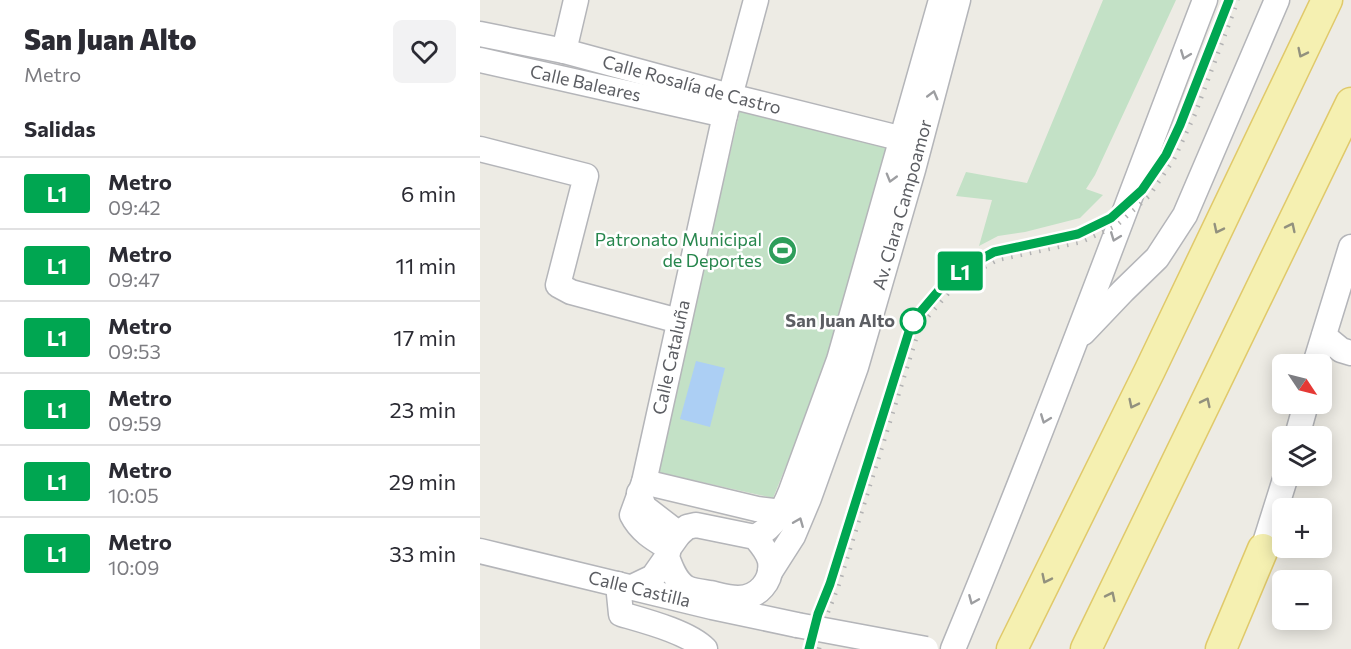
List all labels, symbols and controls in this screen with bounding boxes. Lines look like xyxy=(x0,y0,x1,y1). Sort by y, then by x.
button: heart xyxy=(393,20,456,83)
text: San Juan Alto xyxy=(24,22,196,56)
one-way arrow xyxy=(1297,46,1309,57)
one-way arrow xyxy=(1179,49,1192,59)
street label: Calle Rosalía de Castro xyxy=(600,50,784,118)
street label: Calle Baleares xyxy=(528,60,643,106)
text: Metro xyxy=(24,62,81,86)
one-way arrow xyxy=(926,91,938,101)
text: Salidas xyxy=(24,115,96,142)
street label: Av. Clara Campoamor xyxy=(867,117,936,292)
text: Metro xyxy=(108,168,172,195)
one-way arrow xyxy=(886,172,898,183)
text: 6 min xyxy=(401,180,456,207)
text: L1 xyxy=(47,181,67,206)
text: 09:42 xyxy=(108,195,161,219)
one-way arrow xyxy=(1213,222,1225,233)
one-way arrow xyxy=(1284,222,1295,233)
place label: Patronato Municipal de Deportes xyxy=(595,228,762,271)
one-way arrow xyxy=(1110,231,1122,242)
sports icon: Patronato Municipal de Deportes xyxy=(767,234,799,266)
text: Metro xyxy=(108,240,172,267)
text: 11 min xyxy=(396,252,456,279)
line badge: L1 xyxy=(933,252,987,290)
text: L1 xyxy=(47,253,67,278)
text: L1 xyxy=(950,259,970,284)
text: 09:47 xyxy=(108,267,160,291)
street label: Calle Cataluña xyxy=(647,298,694,417)
marker: San Juan Alto xyxy=(900,308,926,334)
place label: San Juan Alto xyxy=(785,309,895,331)
text: Metro xyxy=(108,312,172,339)
text: 17 min xyxy=(393,324,456,351)
text: L1 xyxy=(47,325,67,350)
text: 09:53 xyxy=(108,339,161,363)
north arrow xyxy=(1272,354,1332,414)
map controls xyxy=(1272,354,1332,630)
text: Metro xyxy=(108,384,172,411)
text: 23 min xyxy=(390,396,456,423)
text: L1 xyxy=(47,397,67,422)
one-way arrow xyxy=(1129,398,1140,409)
one-way arrow xyxy=(1198,398,1210,409)
text: 09:59 xyxy=(108,411,162,435)
one-way arrow xyxy=(1039,413,1052,423)
button: layers xyxy=(1272,426,1332,486)
text: Metro xyxy=(108,456,172,483)
text: 29 min xyxy=(389,468,456,495)
text: L1 xyxy=(47,469,67,494)
text: 10:05 xyxy=(108,483,159,507)
button: + xyxy=(1272,498,1332,558)
one-way arrow xyxy=(792,517,804,528)
text: Metro xyxy=(108,528,172,555)
text: 33 min xyxy=(389,540,456,567)
text: L1 xyxy=(47,541,67,566)
text: 10:09 xyxy=(108,555,160,579)
street label: Calle Castilla xyxy=(586,566,693,611)
button: − xyxy=(1272,570,1332,630)
one-way arrow xyxy=(1042,573,1054,584)
one-way arrow xyxy=(1104,592,1116,603)
one-way arrow xyxy=(968,594,980,605)

